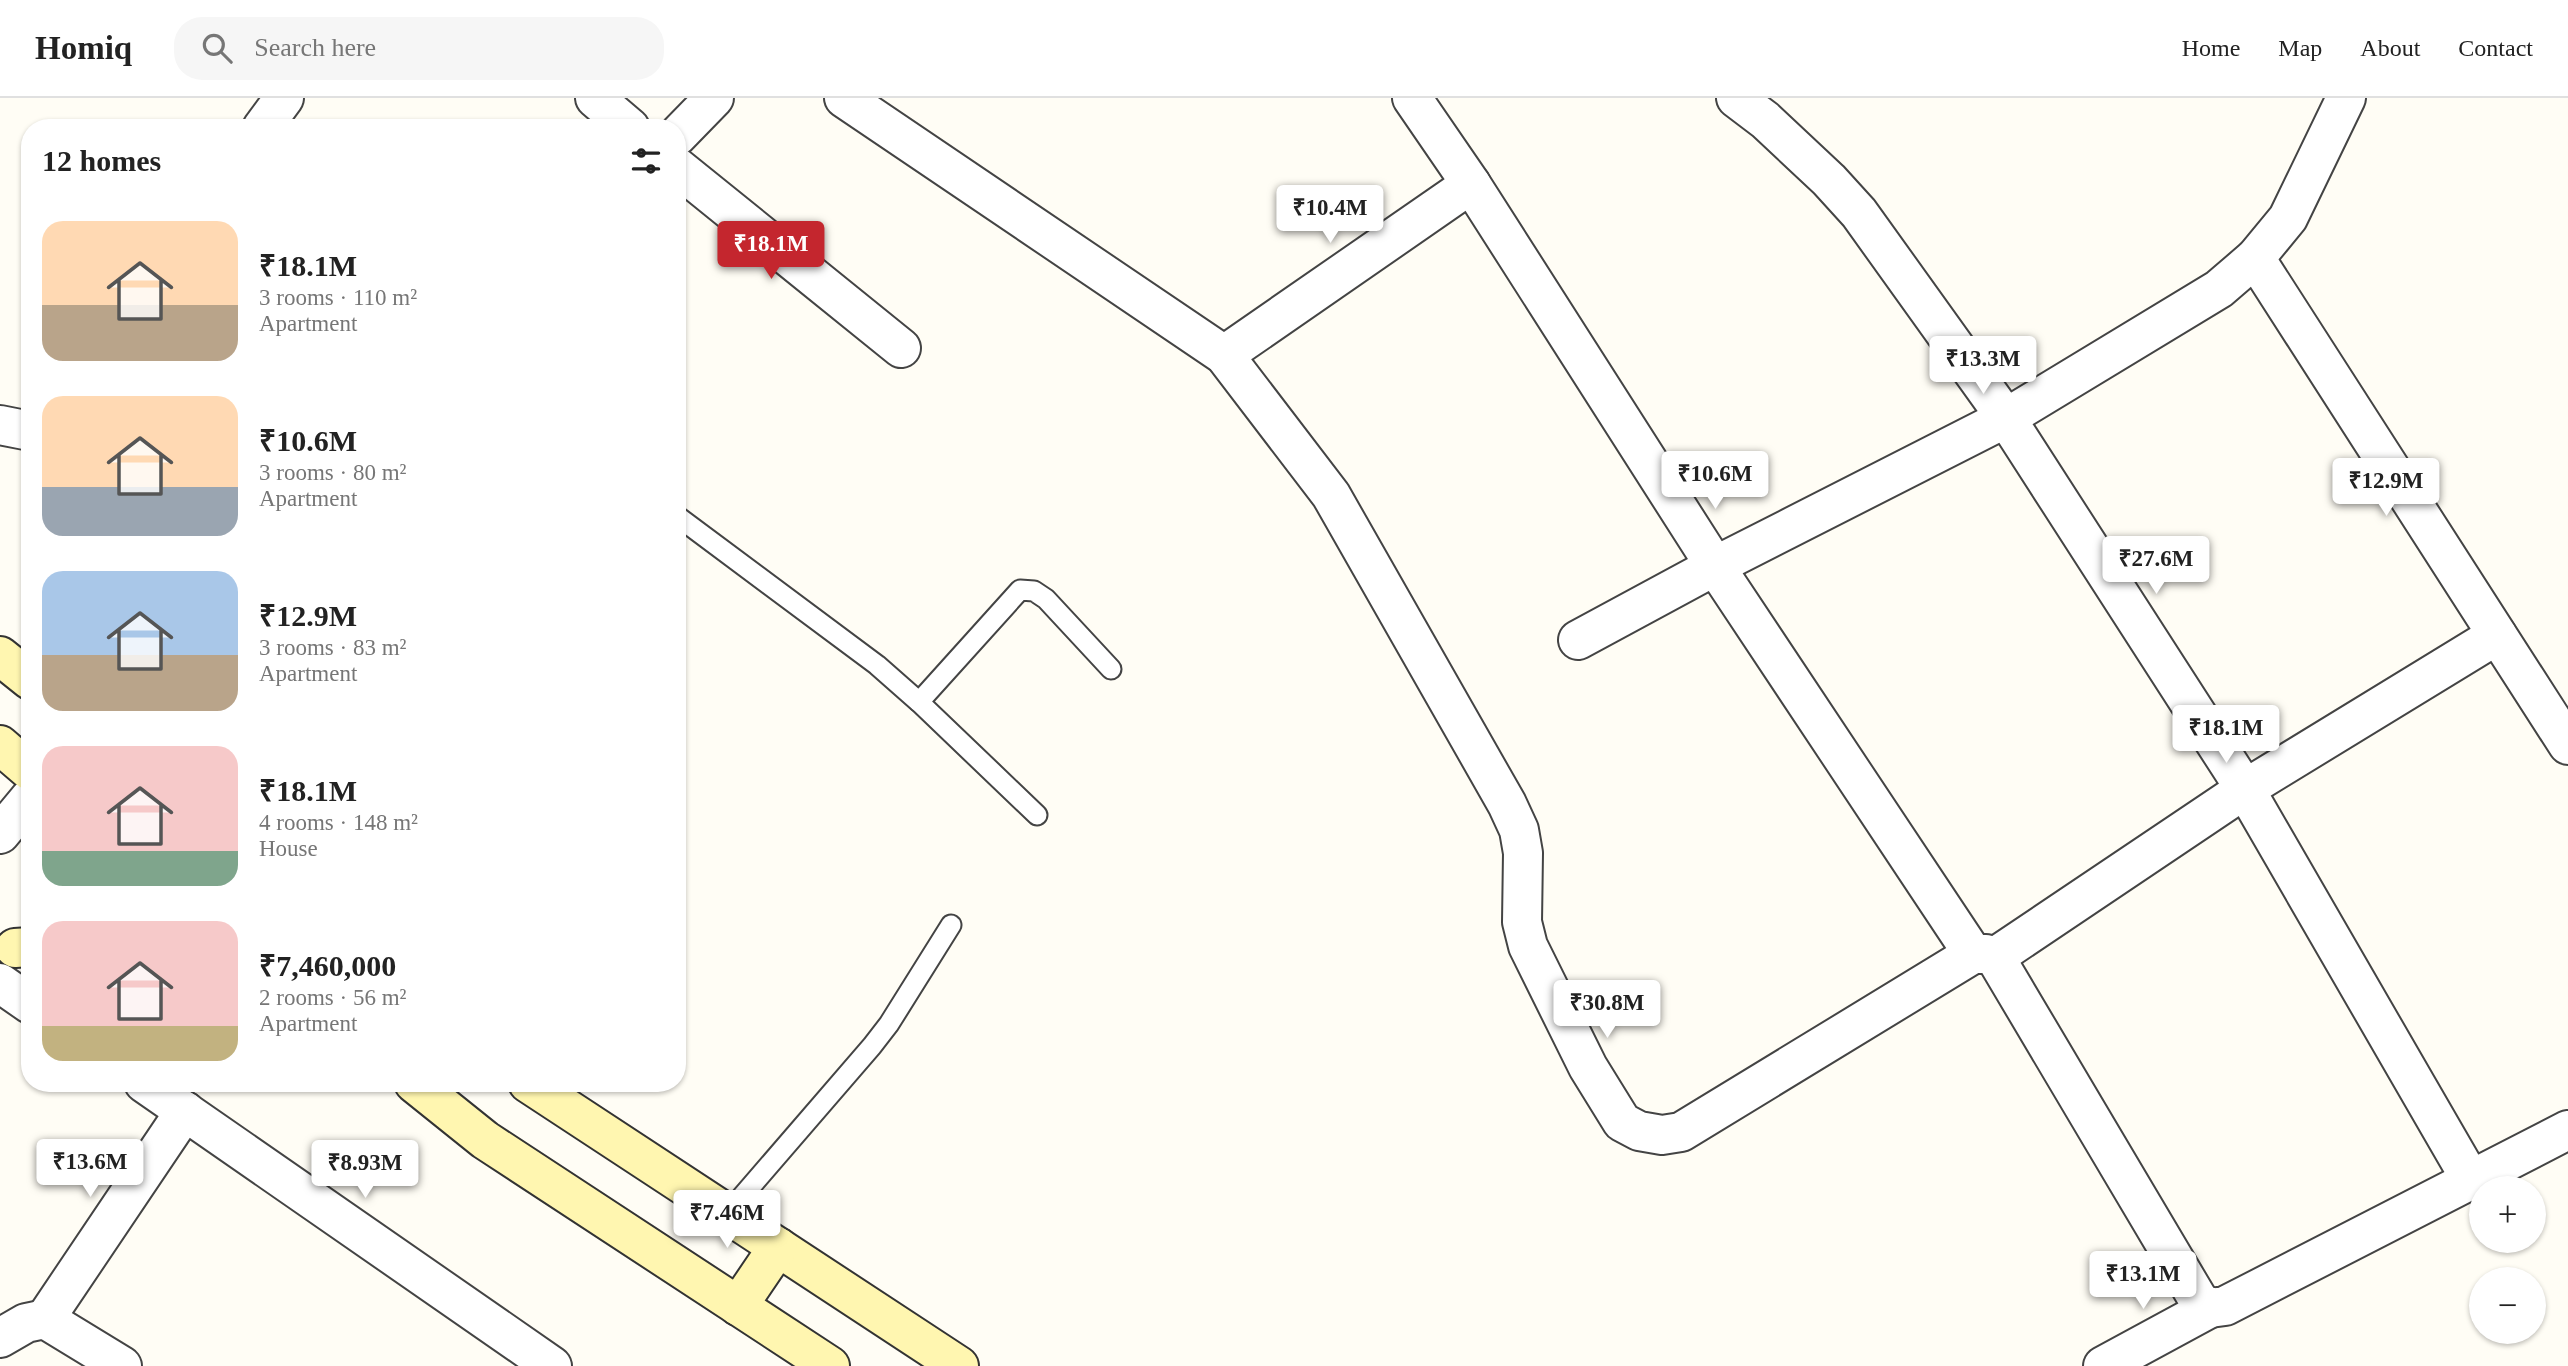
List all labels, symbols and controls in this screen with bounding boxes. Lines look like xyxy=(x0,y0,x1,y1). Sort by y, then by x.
search box xyxy=(174,17,664,80)
icon: search xyxy=(198,29,236,67)
text: Homiq xyxy=(35,30,132,66)
text: Search here xyxy=(254,33,376,62)
text: Home xyxy=(2182,35,2240,61)
text: Map xyxy=(2278,35,2322,61)
text: About xyxy=(2360,35,2420,61)
text: Contact xyxy=(2458,35,2533,61)
icon: filters xyxy=(627,142,665,180)
text: 12 homes xyxy=(42,144,161,177)
pin: ₹10.4M xyxy=(1273,186,1387,245)
text: ₹10.4M xyxy=(1292,195,1368,220)
pin: ₹18.1M xyxy=(714,222,828,281)
text: ₹18.1M xyxy=(733,231,809,256)
icon: home xyxy=(98,249,182,333)
text: ₹18.1M xyxy=(259,249,357,282)
text: 3 rooms · 110 m² xyxy=(259,285,417,310)
text: Apartment xyxy=(259,311,357,336)
pin: ₹13.3M xyxy=(1926,336,2040,396)
text: ₹13.3M xyxy=(1945,346,2021,371)
icon: home xyxy=(98,424,182,508)
text: ₹10.6M xyxy=(259,424,357,457)
pin: ₹10.6M xyxy=(1658,452,1772,511)
pin: ₹12.9M xyxy=(2329,458,2443,518)
text: 3 rooms · 80 m² xyxy=(259,460,406,485)
text: ₹10.6M xyxy=(1677,461,1753,486)
text: ₹12.9M xyxy=(2348,468,2424,493)
text: Apartment xyxy=(259,486,357,511)
pin: ₹27.6M xyxy=(2099,536,2213,596)
text: ₹27.6M xyxy=(2118,546,2194,571)
icon: home xyxy=(98,599,182,683)
text: ₹12.9M xyxy=(259,599,357,632)
text: 3 rooms · 83 m² xyxy=(259,635,406,660)
text: Apartment xyxy=(259,661,357,686)
pin: ₹18.1M xyxy=(2169,706,2283,765)
text: ₹18.1M xyxy=(2188,715,2264,740)
icon: home xyxy=(98,774,182,858)
text: ₹18.1M xyxy=(259,774,357,807)
text: 4 rooms · 148 m² xyxy=(259,810,418,835)
text: House xyxy=(259,836,318,861)
icon: home xyxy=(98,949,182,1033)
text: ₹7,460,000 xyxy=(259,949,396,982)
pin: ₹30.8M xyxy=(1550,981,1664,1040)
text: 2 rooms · 56 m² xyxy=(259,985,406,1010)
text: ₹30.8M xyxy=(1569,990,1645,1015)
text: Apartment xyxy=(259,1011,357,1036)
pin: ₹13.6M xyxy=(33,1140,147,1199)
pin: ₹8.93M xyxy=(308,1140,422,1200)
text: ₹13.6M xyxy=(52,1149,128,1174)
text: ₹8.93M xyxy=(327,1150,403,1175)
map controls xyxy=(2469,1176,2546,1344)
button: + xyxy=(2469,1176,2546,1253)
pin: ₹7.46M xyxy=(670,1190,784,1250)
text: ₹7.46M xyxy=(689,1200,765,1225)
pin: ₹13.1M xyxy=(2086,1252,2200,1311)
text: ₹13.1M xyxy=(2105,1261,2181,1286)
button: − xyxy=(2469,1267,2546,1344)

